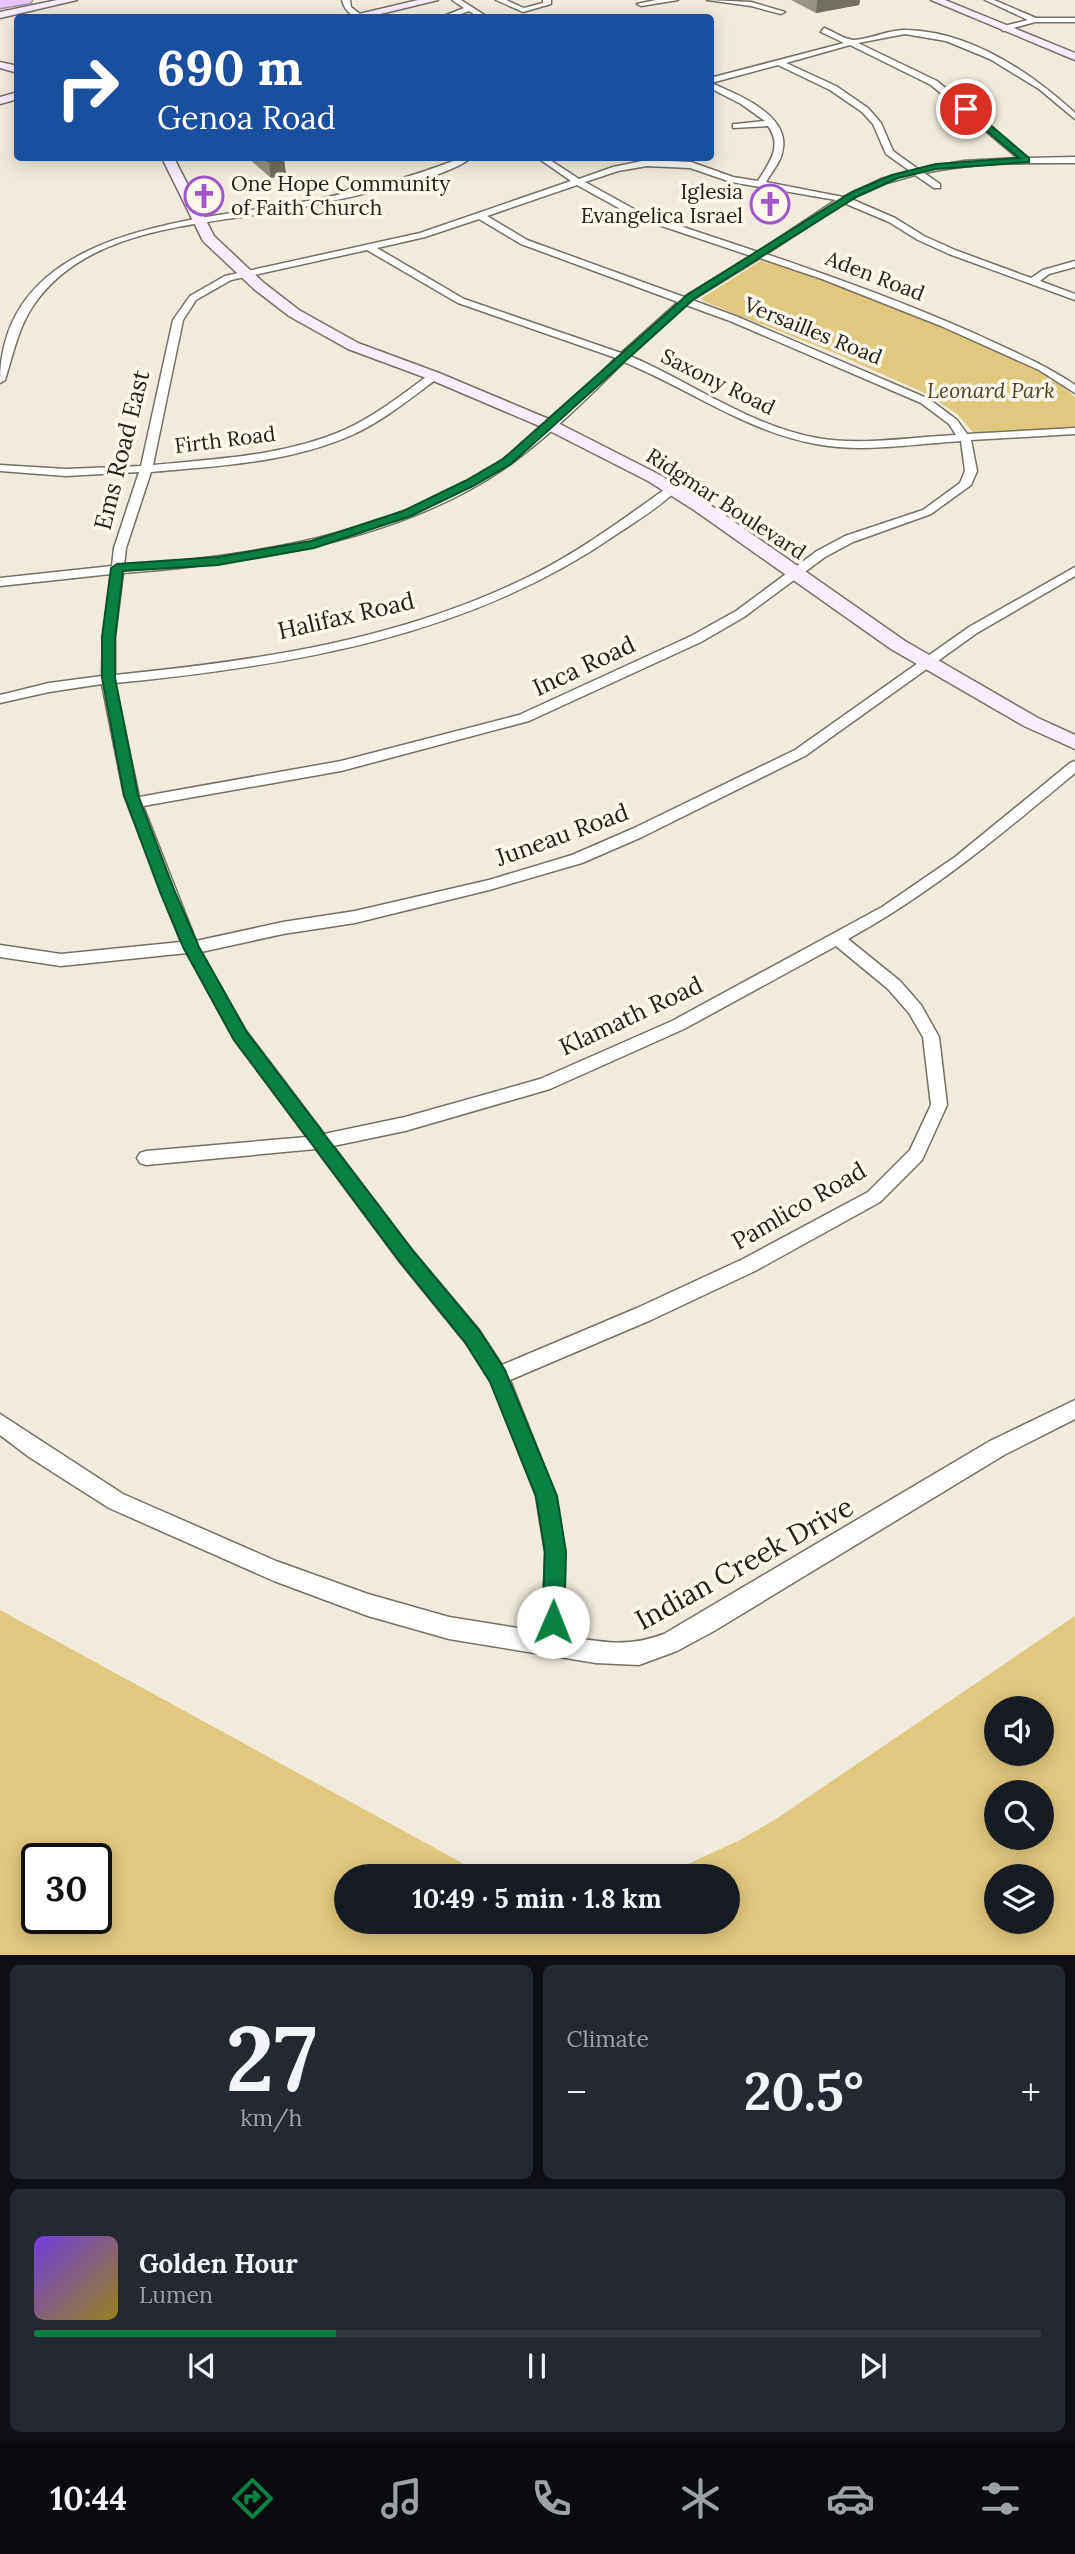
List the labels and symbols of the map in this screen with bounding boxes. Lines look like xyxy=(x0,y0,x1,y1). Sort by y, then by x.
pin xyxy=(936,79,996,139)
place label: One Hope Community of Faith Church xyxy=(231,170,450,221)
church icon: One Hope Community of Faith Church xyxy=(183,175,225,217)
place label: Iglesia Evangelica Israel xyxy=(581,178,743,229)
church icon: Iglesia Evangelica Israel xyxy=(749,183,791,225)
street label: Aden Road xyxy=(821,244,929,307)
street label: Versailles Road xyxy=(739,290,886,371)
street label: Saxony Road xyxy=(657,342,780,421)
street label: Ems Road East xyxy=(87,366,157,533)
park label: Leonard Park xyxy=(927,377,1055,404)
street label: Firth Road xyxy=(173,420,277,459)
street label: Ridgmar Boulevard xyxy=(641,442,811,565)
street label: Halifax Road xyxy=(274,585,417,646)
street label: Inca Road xyxy=(528,628,640,703)
street label: Juneau Road xyxy=(490,796,633,873)
street label: Klamath Road xyxy=(554,969,707,1062)
street label: Pamlico Road xyxy=(726,1155,872,1257)
street label: Indian Creek Drive xyxy=(629,1488,859,1638)
position arrow xyxy=(516,1585,590,1659)
speed limit sign: 30 xyxy=(21,1843,112,1934)

